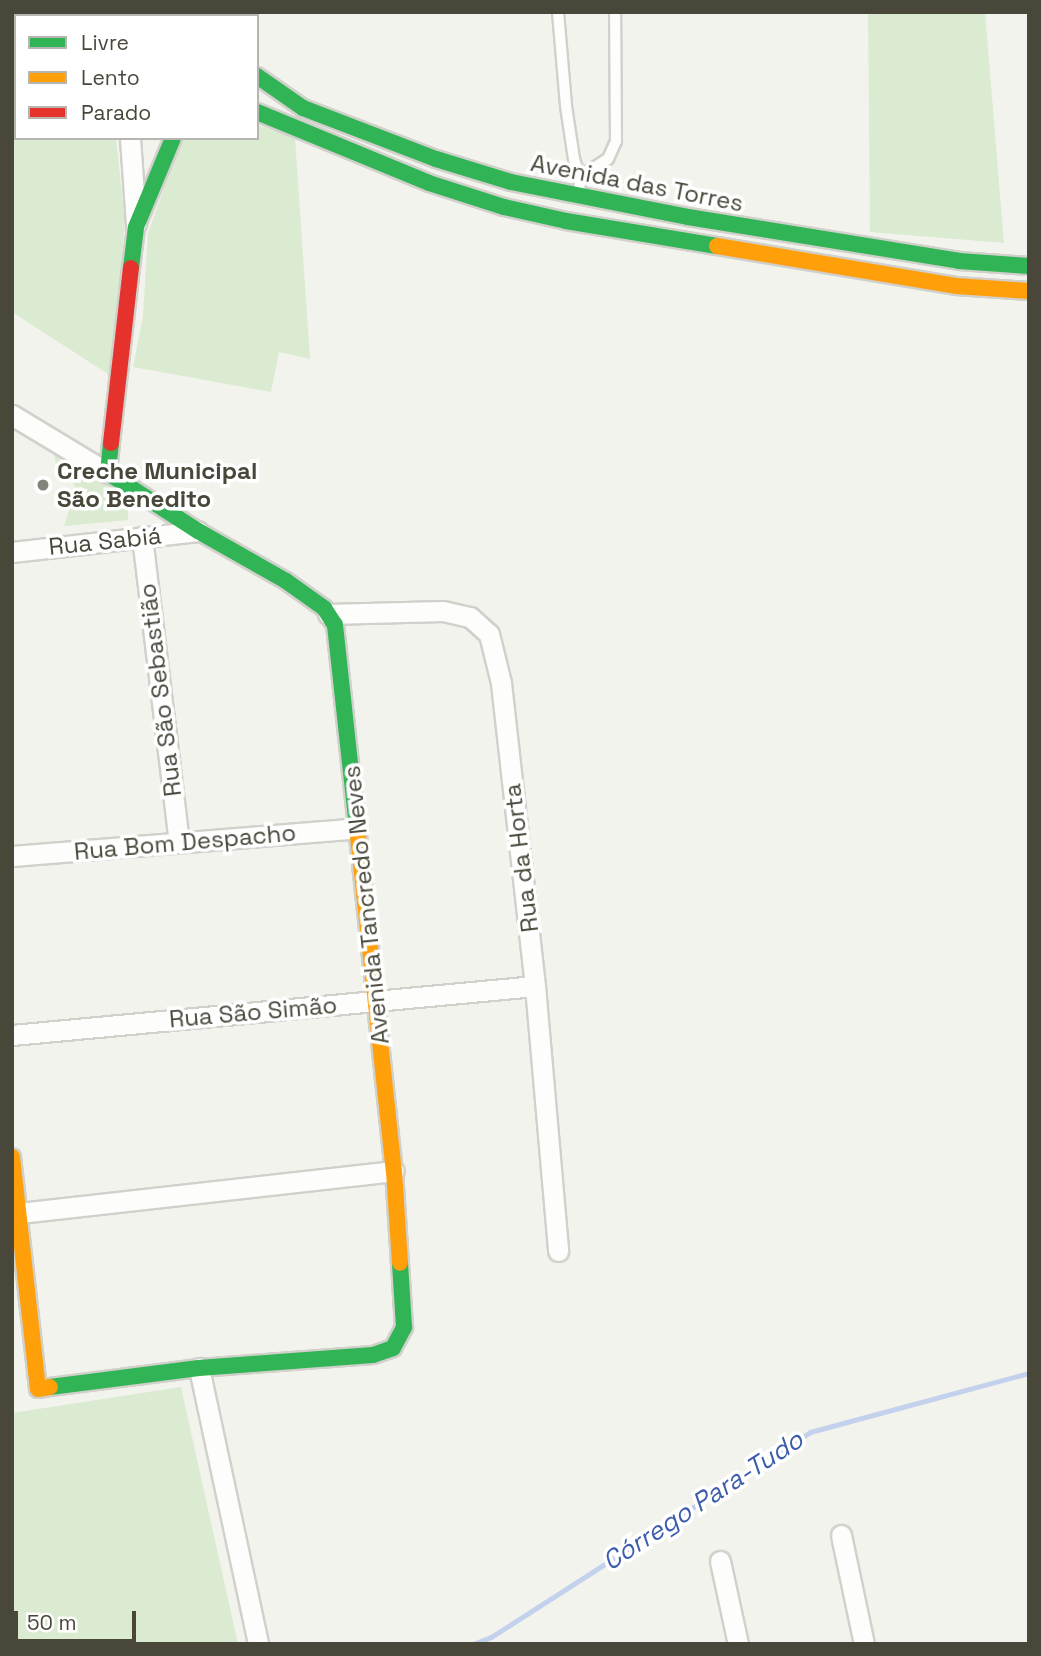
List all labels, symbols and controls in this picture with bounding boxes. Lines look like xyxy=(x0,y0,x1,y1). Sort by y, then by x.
legend xyxy=(14,14,259,140)
text: Livre xyxy=(81,29,129,56)
text: Lento xyxy=(81,64,140,91)
text: Parado xyxy=(81,99,151,126)
street label: Avenida das Torres xyxy=(528,148,746,218)
place label: Creche Municipal São Benedito xyxy=(57,457,257,513)
marker: Creche Municipal São Benedito xyxy=(35,477,51,493)
street label: Rua Sabiá xyxy=(47,521,163,561)
street label: Rua São Sebastião xyxy=(133,582,187,798)
street label: Avenida Tancredo Neves xyxy=(337,764,395,1046)
street label: Rua da Horta xyxy=(498,782,544,934)
street label: Rua Bom Despacho xyxy=(73,818,297,866)
street label: Rua São Simão xyxy=(168,990,338,1034)
water label: Córrego Para-Tudo xyxy=(597,1425,809,1577)
scale bar xyxy=(18,1596,140,1640)
text: 50 m xyxy=(27,1609,77,1636)

